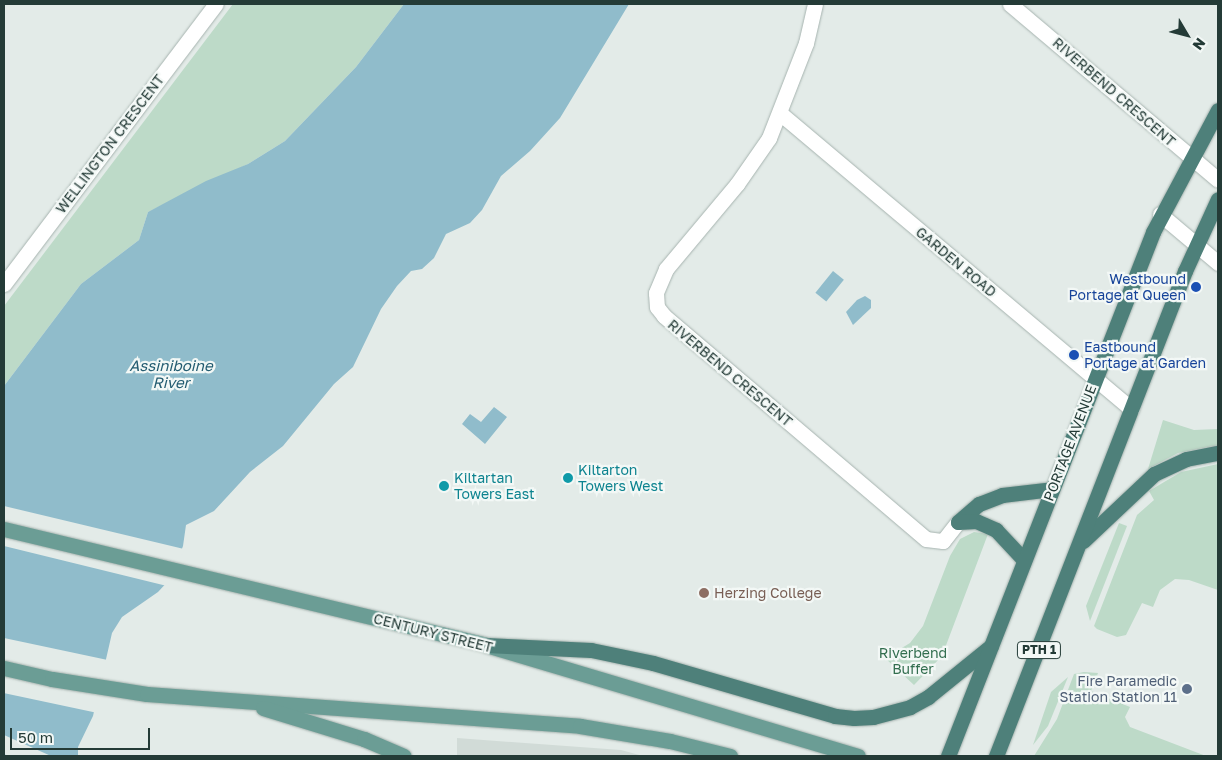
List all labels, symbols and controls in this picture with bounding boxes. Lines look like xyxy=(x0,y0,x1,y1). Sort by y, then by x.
north arrow xyxy=(1162,10,1212,60)
street label: RIVERBEND CRESCENT xyxy=(1049,34,1179,150)
text: N xyxy=(1189,35,1209,54)
street label: WELLINGTON CRESCENT xyxy=(52,71,168,217)
street label: GARDEN ROAD xyxy=(912,224,1000,300)
place label: Westbound Portage at Queen xyxy=(1069,271,1186,304)
marker: Westbound Portage at Queen xyxy=(1190,281,1202,293)
street label: RIVERBEND CRESCENT xyxy=(664,316,796,430)
place label: Eastbound Portage at Garden xyxy=(1084,339,1206,372)
marker: Eastbound Portage at Garden xyxy=(1068,349,1080,361)
water label: Assiniboine River xyxy=(129,356,213,391)
street label: PORTAGE AVENUE xyxy=(1040,383,1100,503)
place label: Kiltarton Towers West xyxy=(578,462,663,494)
place label: Kiltartan Towers East xyxy=(454,470,535,502)
marker: Kiltarton Towers West xyxy=(562,472,574,484)
marker: Kiltartan Towers East xyxy=(438,480,450,492)
place label: Herzing College xyxy=(714,585,822,601)
marker: Herzing College xyxy=(698,587,710,599)
street label: CENTURY STREET xyxy=(372,610,494,656)
road number: PTH 1 xyxy=(1016,640,1062,660)
park label: Riverbend Buffer xyxy=(879,645,947,678)
place label: Fire Paramedic Station Station 11 xyxy=(1060,673,1177,706)
marker: Fire Paramedic Station Station 11 xyxy=(1181,683,1193,695)
scale bar xyxy=(12,718,152,750)
text: 50 m xyxy=(18,728,53,746)

